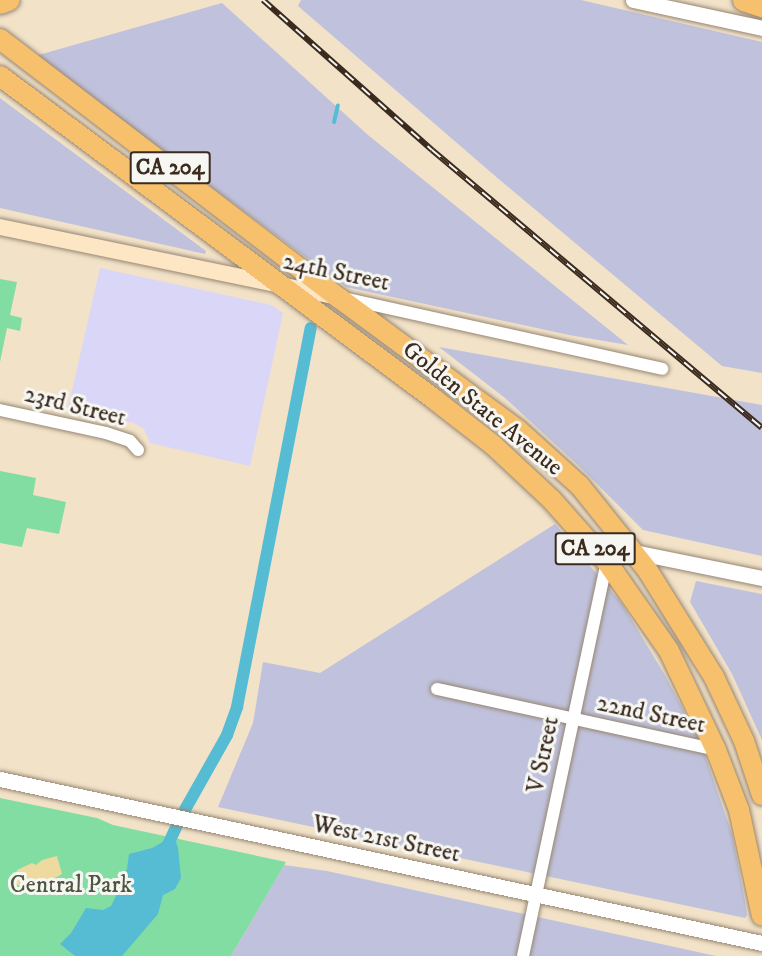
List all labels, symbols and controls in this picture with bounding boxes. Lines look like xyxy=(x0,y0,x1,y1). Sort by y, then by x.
road number: CA 204 xyxy=(130,149,210,187)
street label: 24th Street xyxy=(280,248,392,298)
street label: Golden State Avenue xyxy=(396,336,568,482)
street label: 23rd Street xyxy=(21,381,129,433)
road number: CA 204 xyxy=(554,530,636,568)
street label: 22nd Street xyxy=(594,689,708,741)
street label: V Street xyxy=(522,714,566,796)
street label: West 21st Street xyxy=(310,810,462,870)
park label: Central Park xyxy=(10,872,132,900)

